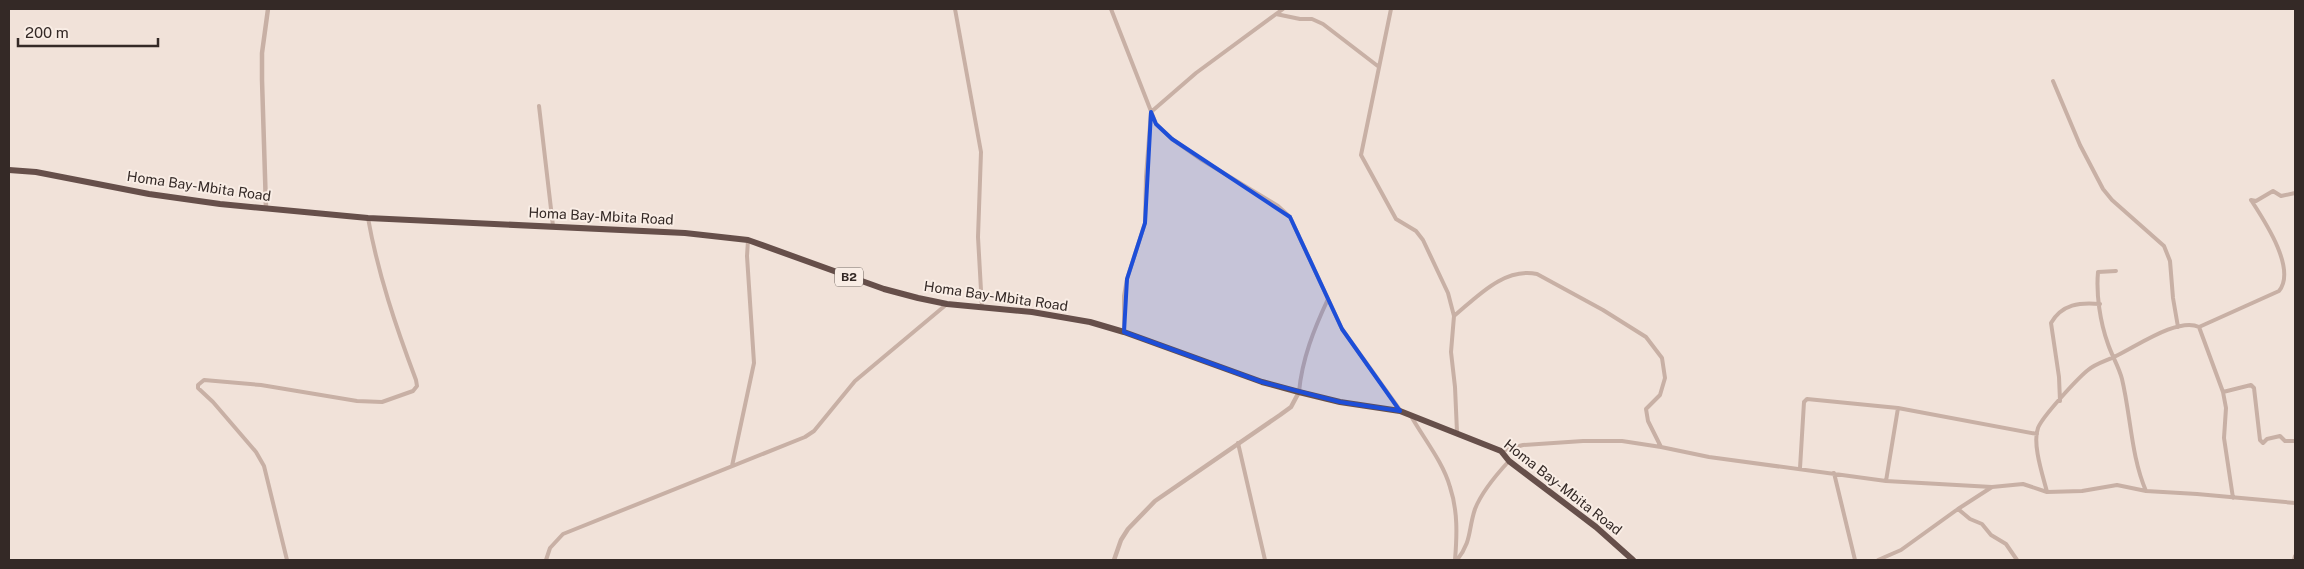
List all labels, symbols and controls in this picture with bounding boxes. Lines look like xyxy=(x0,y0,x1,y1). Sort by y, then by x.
scale bar xyxy=(18,15,158,47)
text: 200 m xyxy=(25,24,69,41)
street label: Homa Bay-Mbita Road xyxy=(126,168,272,204)
street label: Homa Bay-Mbita Road xyxy=(528,204,674,228)
road number: B2 xyxy=(835,268,863,286)
street label: Homa Bay-Mbita Road xyxy=(923,278,1069,314)
street label: Homa Bay-Mbita Road xyxy=(1501,436,1625,538)

